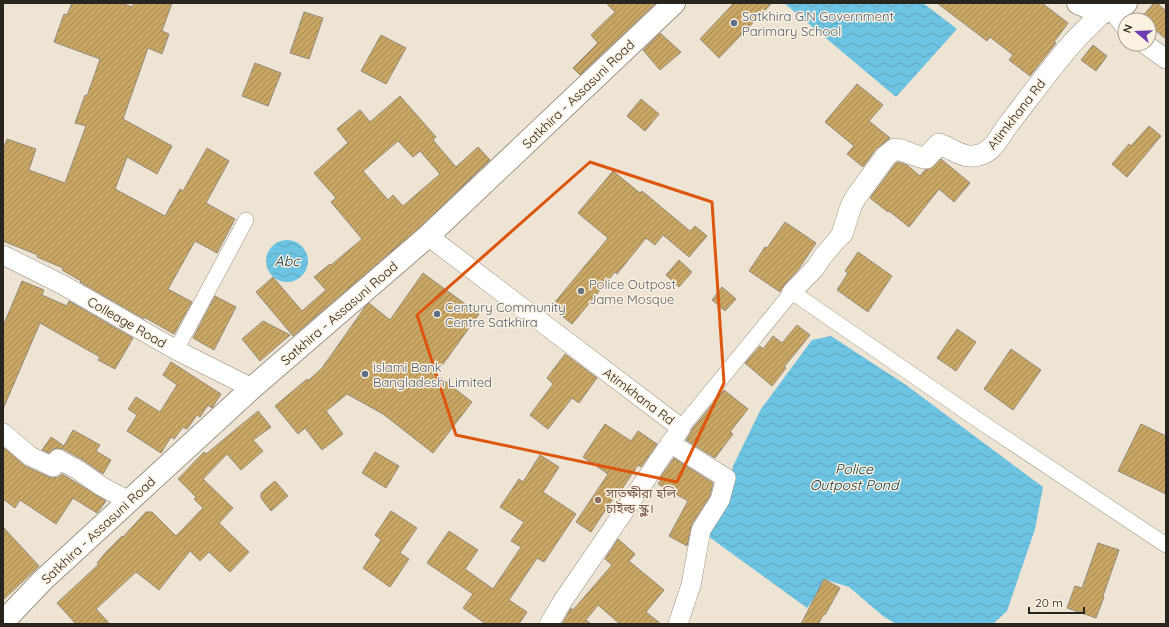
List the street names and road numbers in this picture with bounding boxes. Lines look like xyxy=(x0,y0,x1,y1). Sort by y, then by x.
street label: Satkhira - Assasuni Road xyxy=(519,36,637,152)
street label: Atimkhana Rd xyxy=(984,76,1048,152)
street label: Satkhira - Assasuni Road xyxy=(277,258,401,368)
street label: Colleage Road xyxy=(85,293,169,351)
street label: Atimkhana Rd xyxy=(600,364,678,428)
street label: Satkhira - Assasuni Road xyxy=(38,473,158,587)

